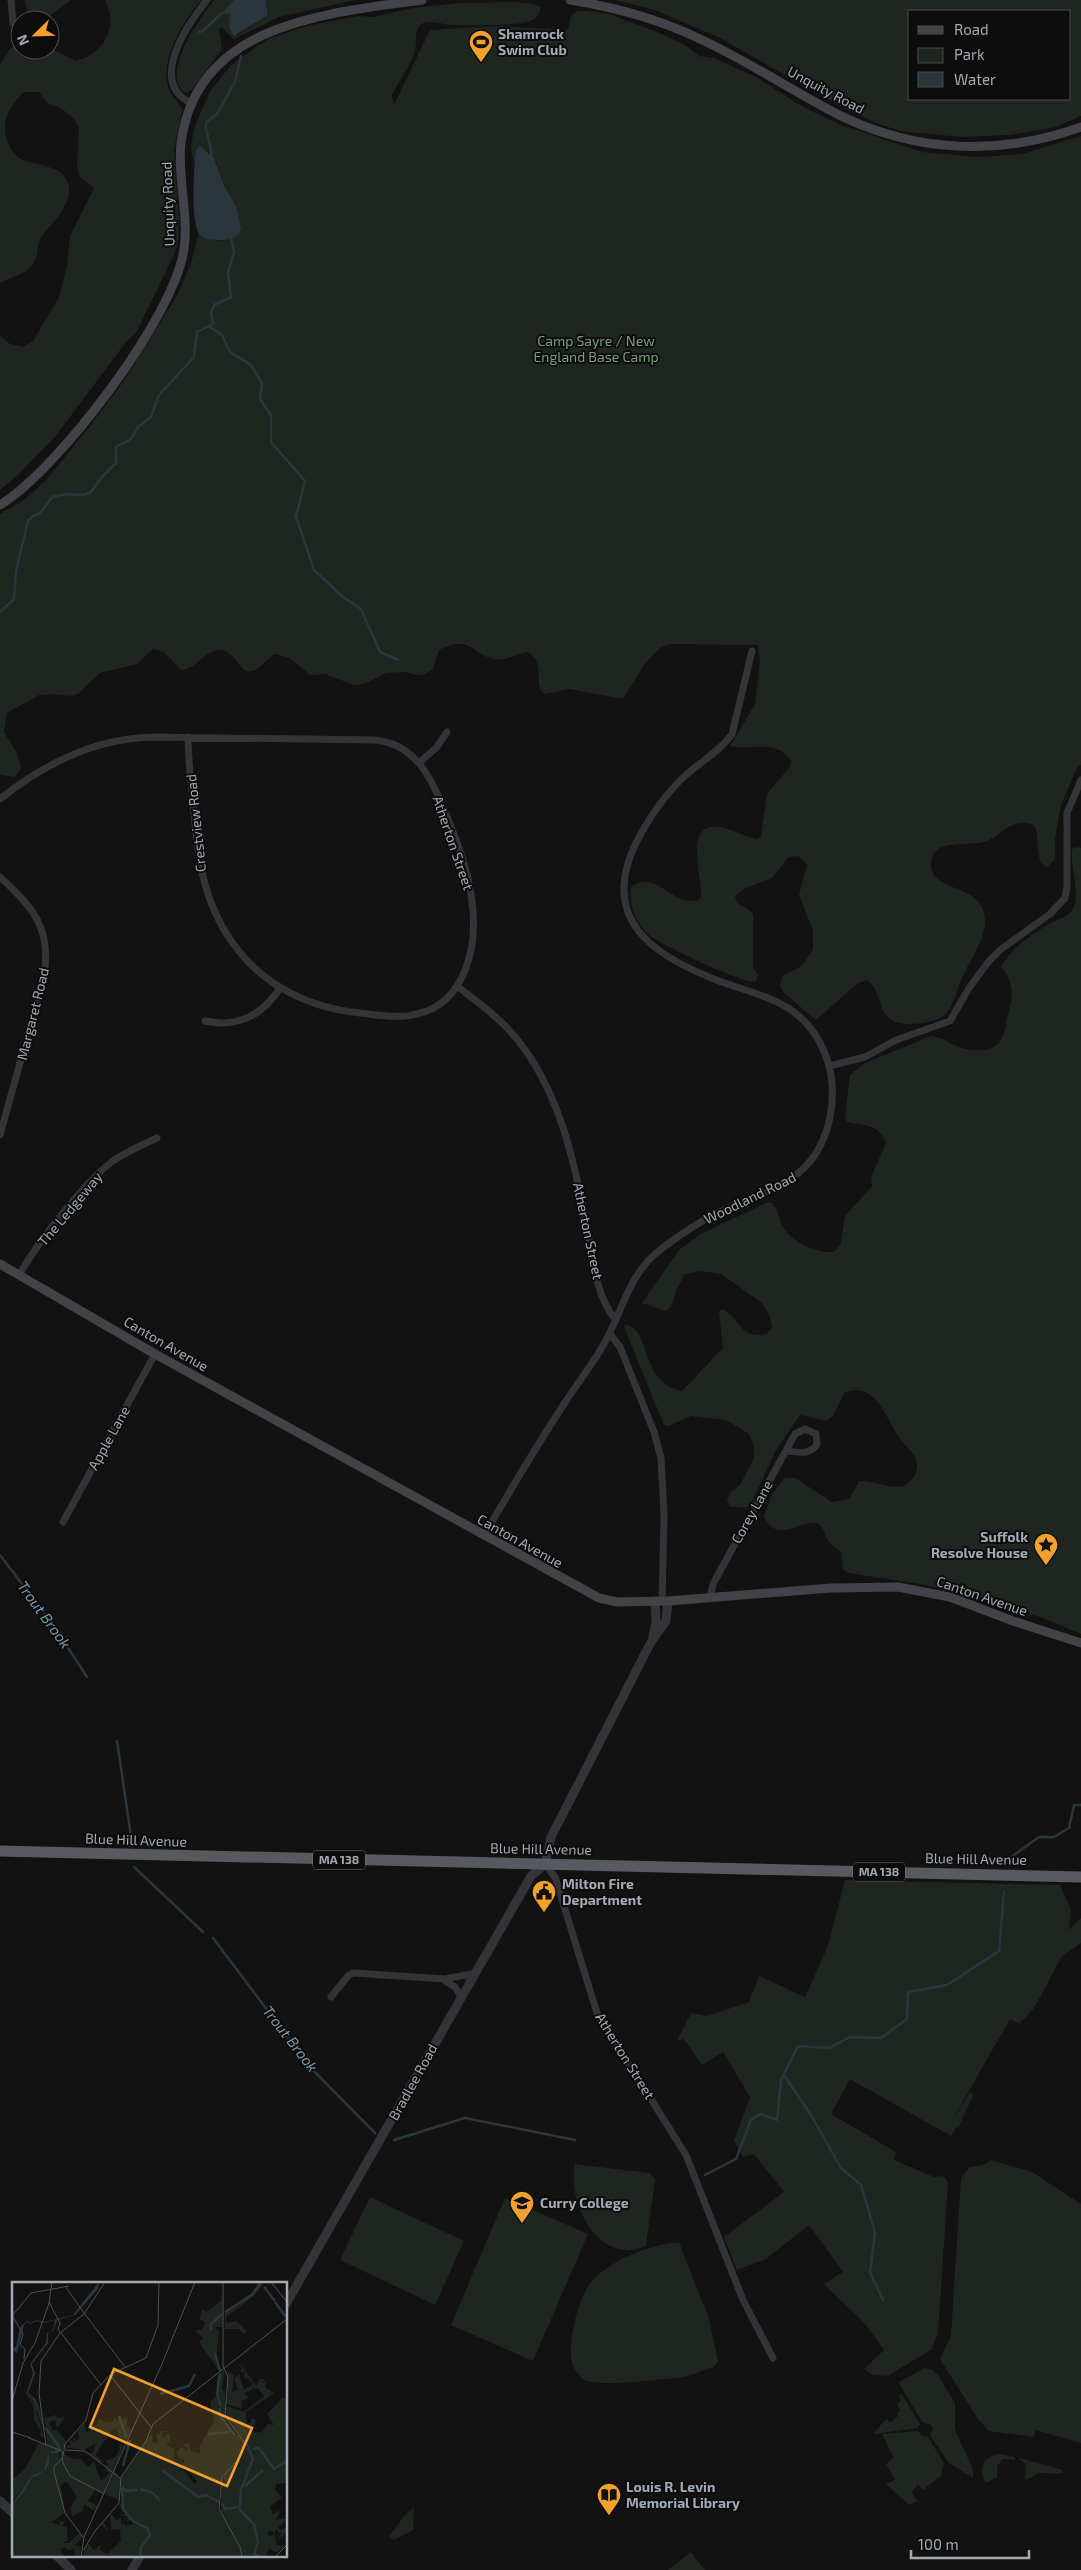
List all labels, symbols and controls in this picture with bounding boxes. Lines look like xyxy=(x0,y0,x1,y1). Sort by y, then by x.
north arrow xyxy=(10,10,60,60)
legend xyxy=(908,10,1071,100)
text: Road xyxy=(954,20,989,38)
place label: Shamrock Swim Club xyxy=(498,25,567,58)
sports icon: Shamrock Swim Club xyxy=(468,29,494,63)
text: N xyxy=(13,32,32,48)
text: Park xyxy=(954,45,985,63)
street label: Unquity Road xyxy=(785,62,868,117)
text: Water xyxy=(954,70,996,88)
street label: Unquity Road xyxy=(158,161,177,247)
park label: Camp Sayre / New England Base Camp xyxy=(533,332,659,365)
street label: Crestview Road xyxy=(182,773,209,873)
street label: Atherton Street xyxy=(429,793,478,892)
street label: Margaret Road xyxy=(13,966,52,1062)
street label: The Ledgeway xyxy=(34,1168,106,1249)
street label: Woodland Road xyxy=(701,1168,799,1227)
street label: Atherton Street xyxy=(570,1181,607,1281)
street label: Canton Avenue xyxy=(121,1312,212,1375)
street label: Apple Lane xyxy=(84,1403,133,1473)
street label: Corey Lane xyxy=(727,1477,776,1546)
street label: Canton Avenue xyxy=(475,1510,566,1571)
place label: Suffolk Resolve House xyxy=(931,1528,1028,1561)
place icon: Suffolk Resolve House xyxy=(1033,1532,1059,1566)
street label: Canton Avenue xyxy=(935,1572,1030,1619)
water label: Trout Brook xyxy=(14,1577,75,1652)
street label: Blue Hill Avenue xyxy=(85,1829,187,1850)
street label: Blue Hill Avenue xyxy=(490,1839,592,1858)
street label: Blue Hill Avenue xyxy=(925,1849,1027,1868)
road number: MA 138 xyxy=(313,1850,365,1870)
road number: MA 138 xyxy=(853,1862,905,1881)
place label: Milton Fire Department xyxy=(562,1875,642,1908)
public building icon: Milton Fire Department xyxy=(531,1879,557,1913)
water label: Trout Brook xyxy=(259,2002,322,2075)
street label: Atherton Street xyxy=(592,2009,659,2102)
street label: Bradlee Road xyxy=(385,2041,440,2123)
school or university icon: Curry College xyxy=(509,2190,535,2224)
place label: Curry College xyxy=(540,2194,629,2211)
inset map xyxy=(12,2282,288,2558)
place label: Louis R. Levin Memorial Library xyxy=(626,2478,740,2511)
library icon: Louis R. Levin Memorial Library xyxy=(596,2482,622,2516)
scale bar xyxy=(911,2528,1028,2560)
text: 100 m xyxy=(918,2535,959,2553)

